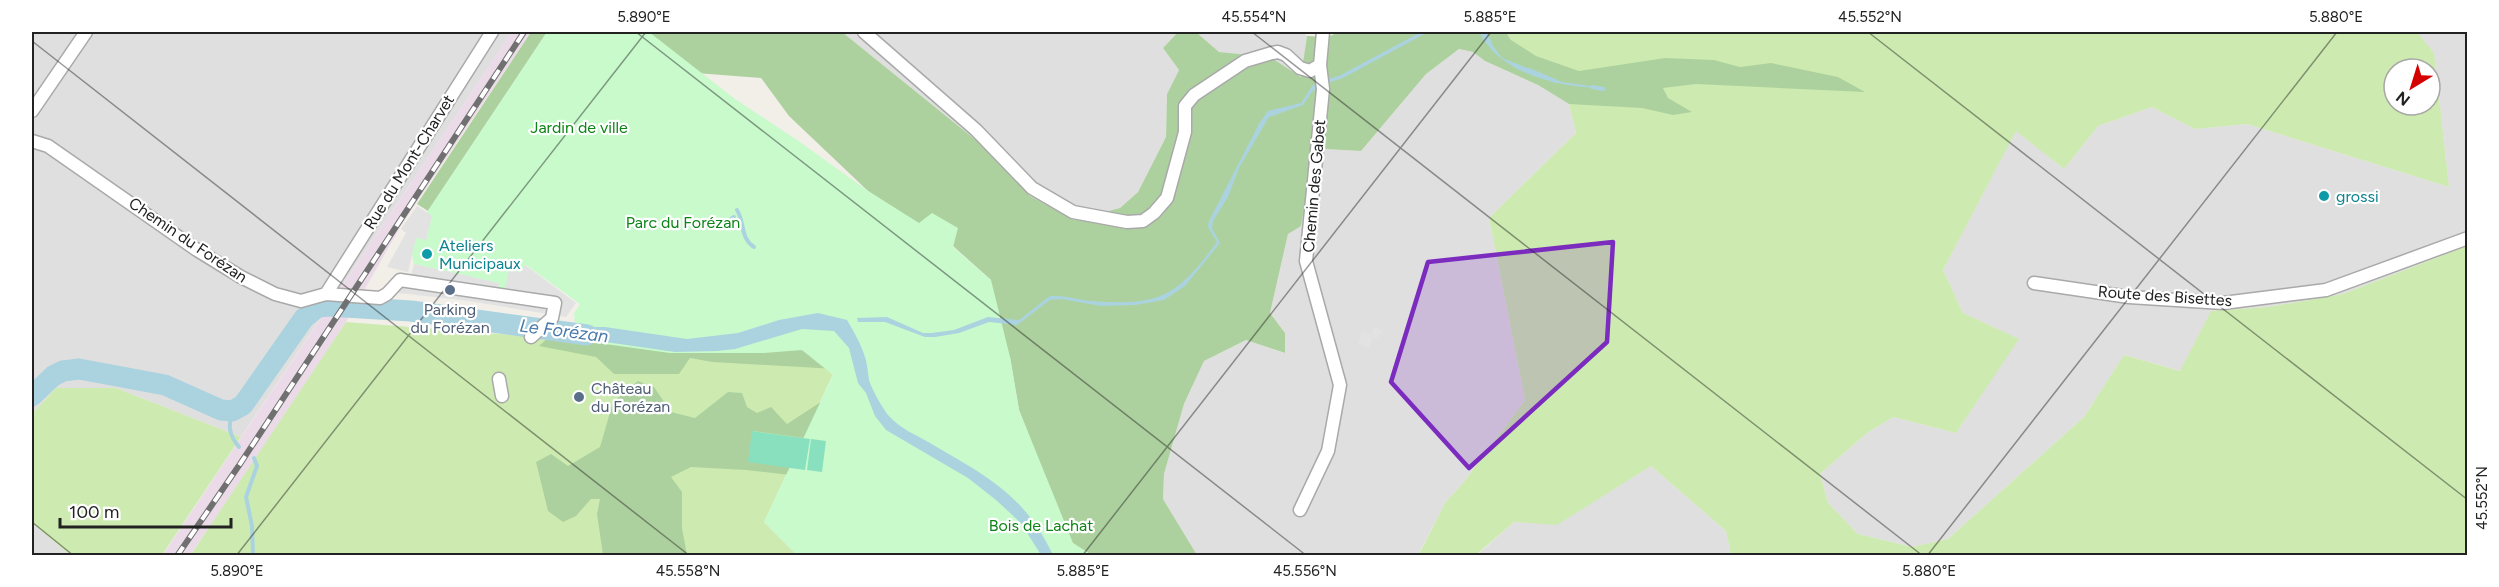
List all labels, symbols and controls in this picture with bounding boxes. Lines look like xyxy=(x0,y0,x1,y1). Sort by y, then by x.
text: 5.890°E xyxy=(617,8,671,26)
text: 45.554°N xyxy=(1222,8,1286,26)
text: 5.885°E xyxy=(1463,8,1517,26)
text: 45.552°N xyxy=(1838,8,1902,26)
text: 5.880°E xyxy=(2309,8,2363,26)
north arrow xyxy=(2382,57,2442,117)
text: N xyxy=(2392,87,2414,110)
street label: Rue du Mont-Charvet xyxy=(360,91,458,233)
park label: Jardin de ville xyxy=(530,118,628,137)
street label: Chemin des Gabet xyxy=(1299,119,1329,253)
place label: grossi xyxy=(2336,187,2379,206)
marker: grossi xyxy=(2317,189,2331,203)
street label: Chemin du Forézan xyxy=(125,193,251,287)
park label: Parc du Forézan xyxy=(626,213,740,232)
place label: Ateliers Municipaux xyxy=(439,236,521,273)
marker: Ateliers Municipaux xyxy=(420,247,434,261)
street label: Route des Bisettes xyxy=(2097,282,2233,310)
marker: Parking du Forézan xyxy=(443,283,457,297)
place label: Parking du Forézan xyxy=(410,300,490,337)
water label: Le Forézan xyxy=(518,315,610,347)
place label: Château du Forézan xyxy=(591,379,670,416)
marker: Château du Forézan xyxy=(572,390,586,404)
text: 45.552°N xyxy=(2473,466,2491,530)
scale bar xyxy=(60,491,231,529)
text: 100 m xyxy=(69,501,119,523)
park label: Bois de Lachat xyxy=(989,516,1093,535)
text: 5.890°E xyxy=(210,562,264,580)
text: 45.558°N xyxy=(656,562,720,580)
text: 5.885°E xyxy=(1056,562,1110,580)
text: 45.556°N xyxy=(1273,562,1337,580)
text: 5.880°E xyxy=(1902,562,1956,580)

